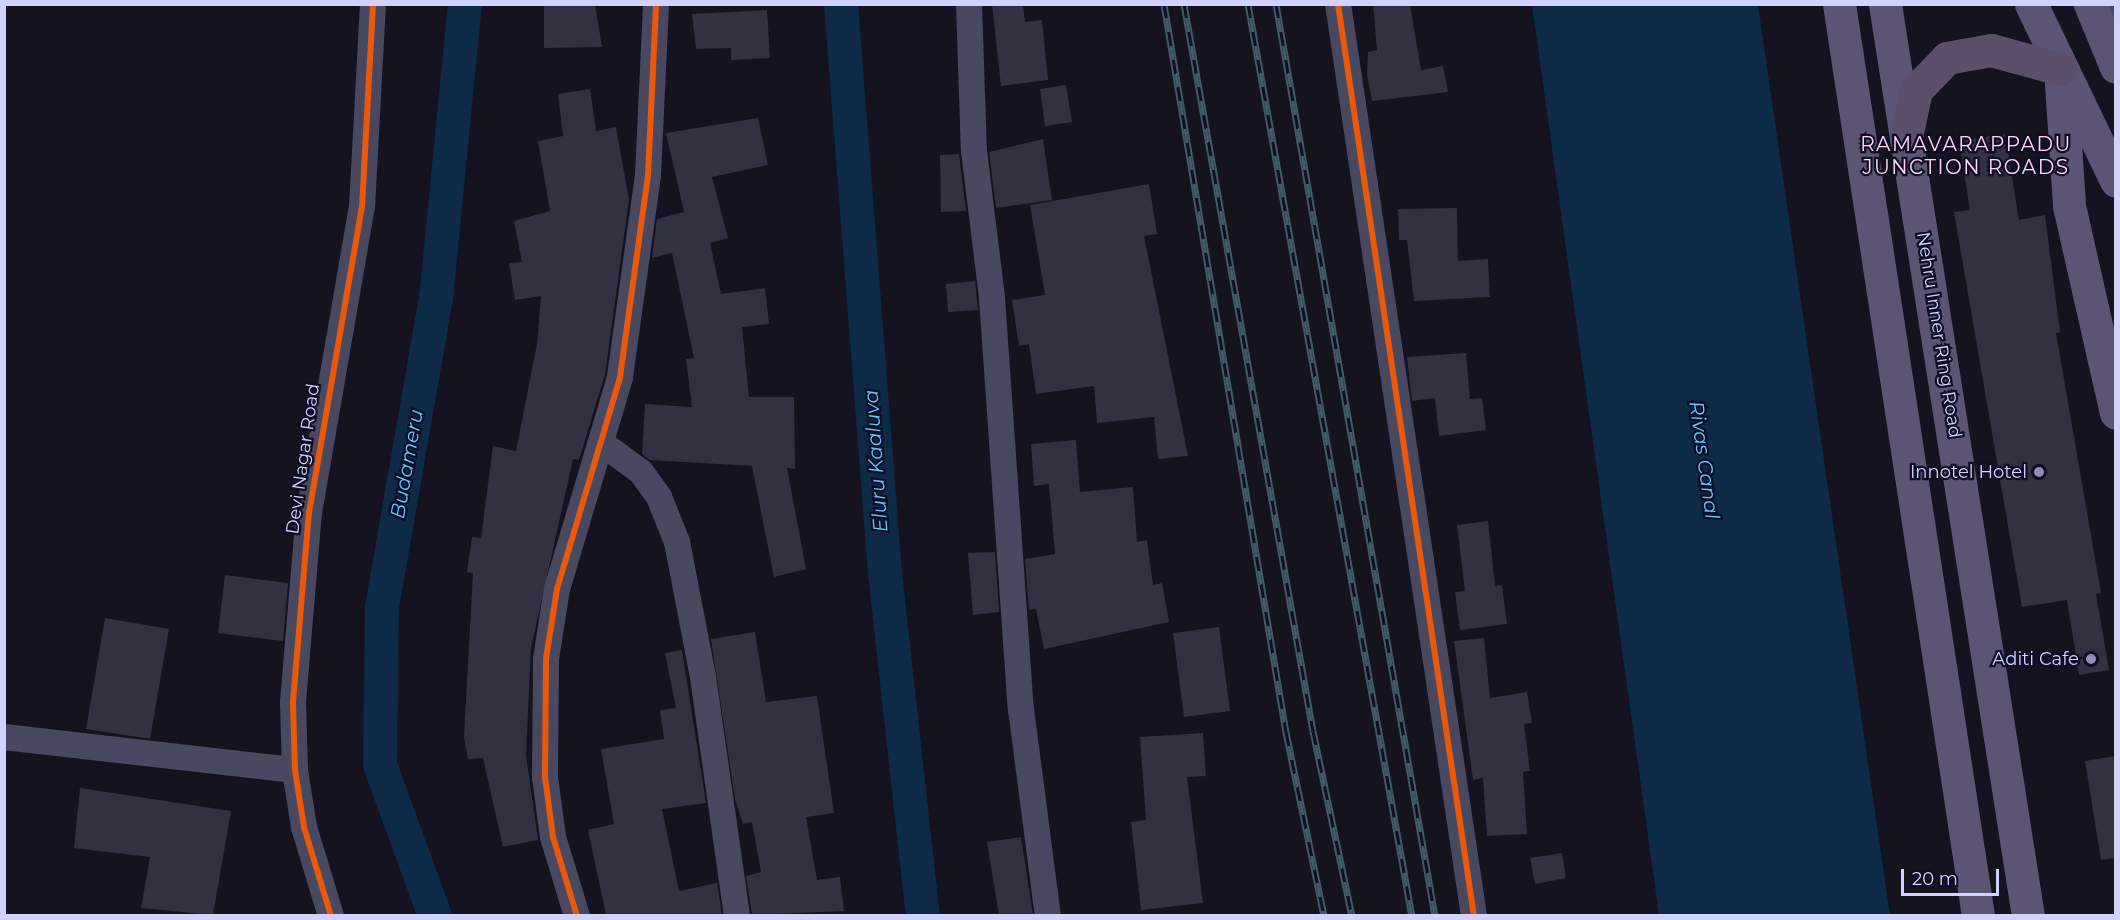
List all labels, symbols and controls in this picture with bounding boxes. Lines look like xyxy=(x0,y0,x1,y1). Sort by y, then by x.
district label: RAMAVARAPPADU JUNCTION ROADS xyxy=(1860,133,2072,180)
street label: Nehru Inner Ring Road xyxy=(1912,230,1966,440)
street label: Devi Nagar Road xyxy=(282,382,324,536)
water label: Eluru Kaaluva xyxy=(859,389,893,533)
water label: Rivas Canal xyxy=(1684,399,1724,521)
water label: Budameru xyxy=(386,408,428,520)
place label: Innotel Hotel xyxy=(1910,461,2027,483)
marker: Innotel Hotel xyxy=(2032,465,2046,479)
place label: Aditi Cafe xyxy=(1992,648,2079,670)
marker: Aditi Cafe xyxy=(2084,652,2098,666)
scale bar xyxy=(1904,857,2002,895)
text: 20 m xyxy=(1912,868,1958,890)

